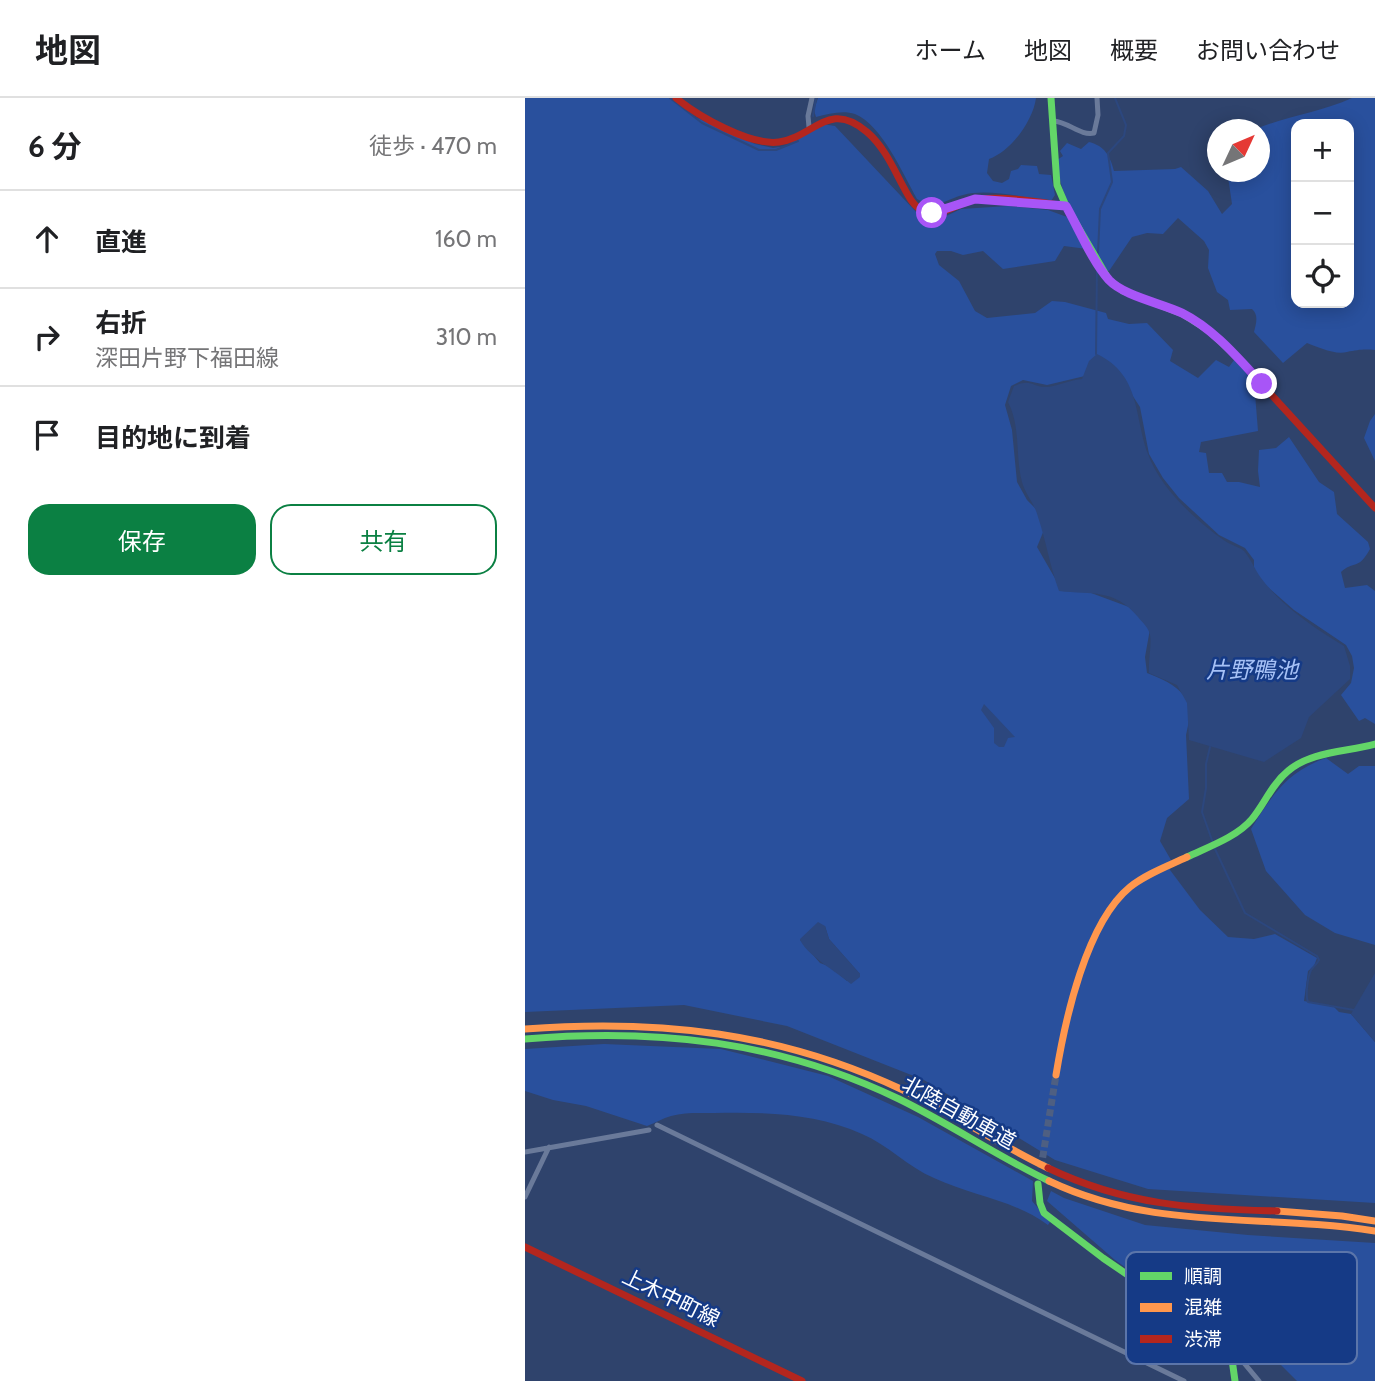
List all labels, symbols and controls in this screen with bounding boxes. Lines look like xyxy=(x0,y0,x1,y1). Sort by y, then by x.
text: 地図 xyxy=(35,30,101,70)
text: ホーム xyxy=(915,36,986,65)
text: 地図 xyxy=(1024,36,1072,65)
text: 概要 xyxy=(1110,36,1158,65)
text: お問い合わせ xyxy=(1196,36,1340,65)
north arrow xyxy=(1207,119,1270,182)
map controls xyxy=(1291,119,1354,308)
button: + xyxy=(1291,119,1354,182)
text: 6 分 xyxy=(28,128,82,165)
text: 徒歩 · 470 m xyxy=(369,132,497,160)
button: − xyxy=(1291,182,1354,245)
route start xyxy=(916,197,947,228)
icon: ahead xyxy=(28,220,66,258)
text: 160 m xyxy=(435,225,497,253)
text: 直進 xyxy=(95,226,147,258)
button: locate xyxy=(1291,245,1354,308)
text: 右折 xyxy=(95,307,147,339)
icon: right xyxy=(28,318,66,356)
text: 310 m xyxy=(436,323,497,351)
text: 深田片野下福田線 xyxy=(95,344,279,372)
route end xyxy=(1246,368,1277,399)
icon: arrive xyxy=(28,416,66,454)
text: 目的地に到着 xyxy=(95,422,251,454)
button: 保存 xyxy=(28,504,256,575)
button: 共有 xyxy=(270,504,497,575)
water label: 片野鴨池 xyxy=(1206,656,1300,684)
street label: 北陸自動車道 xyxy=(898,1071,1020,1154)
legend xyxy=(1126,1252,1357,1364)
street label: 上木中町線 xyxy=(619,1263,724,1332)
text: 順調 xyxy=(1184,1265,1222,1288)
text: 混雑 xyxy=(1184,1296,1222,1319)
text: 渋滞 xyxy=(1184,1328,1222,1351)

